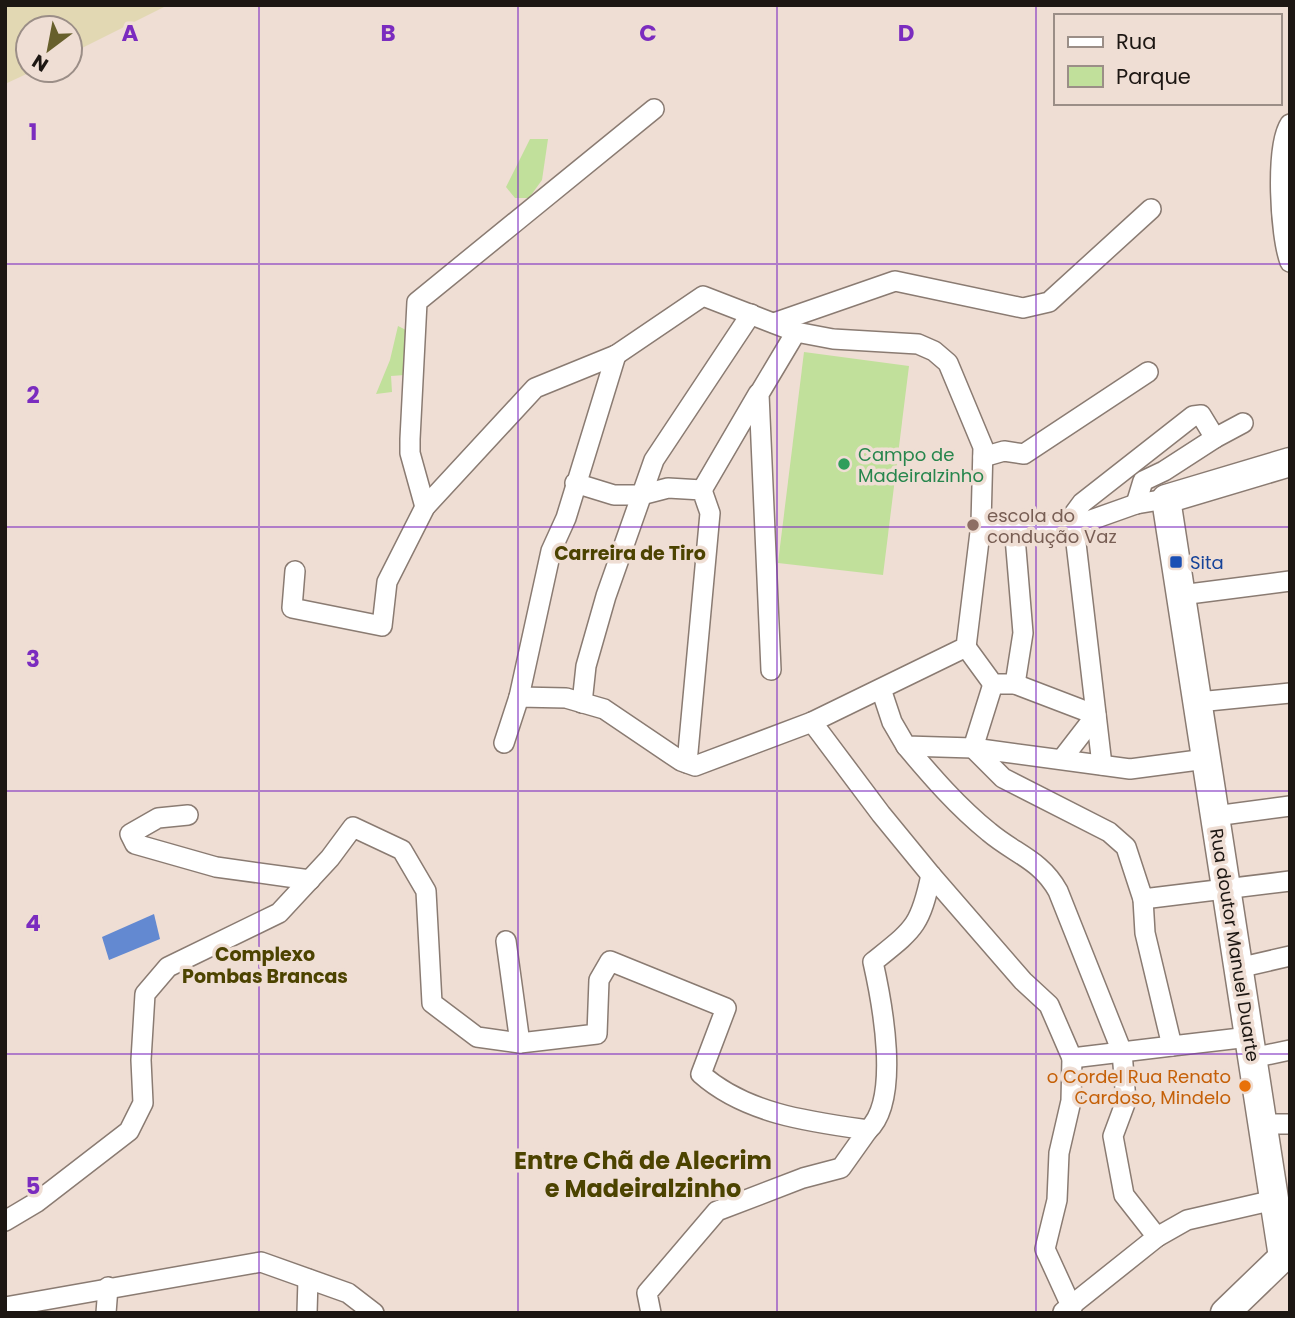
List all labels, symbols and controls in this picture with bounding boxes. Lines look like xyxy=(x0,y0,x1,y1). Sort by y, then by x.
north arrow xyxy=(14,14,84,84)
legend xyxy=(1054,14,1281,105)
text: A xyxy=(122,17,139,49)
text: B xyxy=(380,17,396,49)
text: C xyxy=(639,17,657,49)
text: D xyxy=(898,17,914,49)
text: Rua xyxy=(1116,27,1156,56)
text: N xyxy=(27,48,53,78)
text: Parque xyxy=(1116,62,1191,91)
text: 1 xyxy=(29,116,37,148)
text: 2 xyxy=(26,379,40,411)
place label: Campo de Madeiralzinho xyxy=(858,442,984,488)
marker: Campo de Madeiralzinho xyxy=(836,456,852,472)
place label: escola do condução Vaz xyxy=(987,503,1117,549)
marker: escola do condução Vaz xyxy=(965,517,981,533)
district label: Carreira de Tiro xyxy=(554,540,706,567)
place label: Sita xyxy=(1190,550,1224,575)
marker: Sita xyxy=(1168,554,1184,570)
text: 3 xyxy=(26,643,40,675)
street label: Rua doutor Manuel Duarte xyxy=(1204,826,1266,1064)
text: 4 xyxy=(25,907,41,939)
district label: Complexo Pombas Brancas xyxy=(182,941,348,990)
place label: o Cordel Rua Renato Cardoso, Mindelo xyxy=(1047,1064,1231,1110)
marker: o Cordel Rua Renato Cardoso, Mindelo xyxy=(1237,1078,1253,1094)
district label: Entre Chã de Alecrim e Madeiralzinho xyxy=(514,1144,772,1205)
text: 5 xyxy=(26,1170,40,1202)

